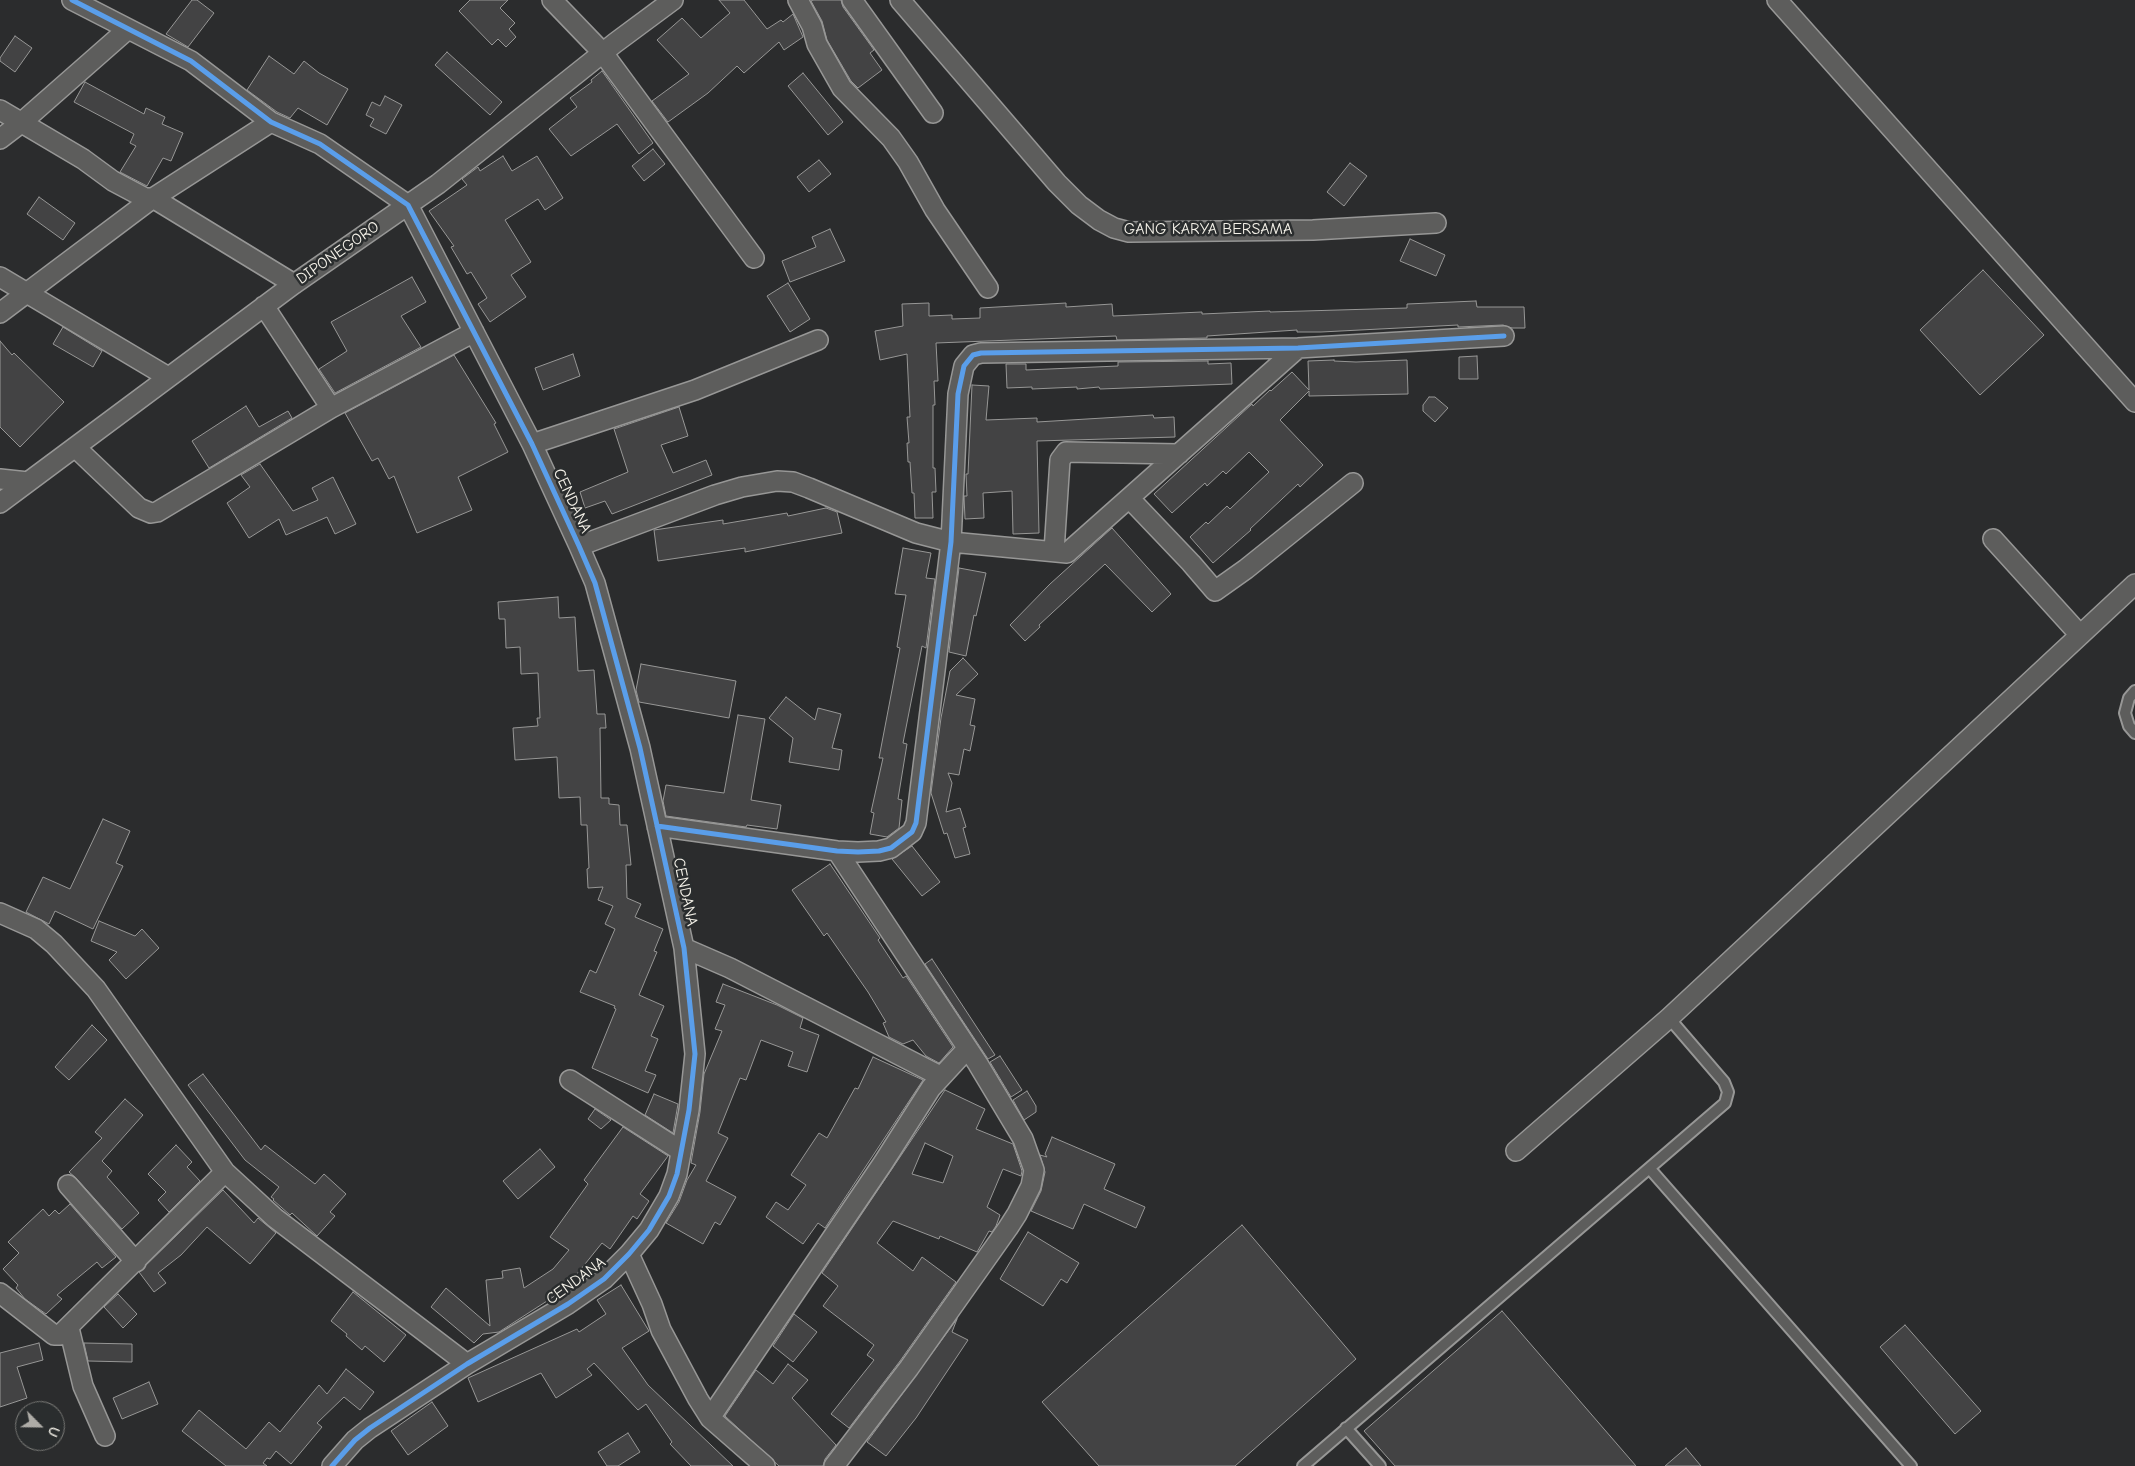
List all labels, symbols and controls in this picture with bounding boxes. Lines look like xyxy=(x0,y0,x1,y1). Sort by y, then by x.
street label: DIPONEGORO xyxy=(293,217,383,289)
street label: GANG KARYA BERSAMA xyxy=(1124,219,1292,239)
street label: CENDANA xyxy=(549,466,595,536)
street label: CENDANA xyxy=(668,856,702,928)
street label: CENDANA xyxy=(542,1253,610,1309)
north arrow xyxy=(15,1401,65,1451)
text: U xyxy=(44,1424,63,1439)

